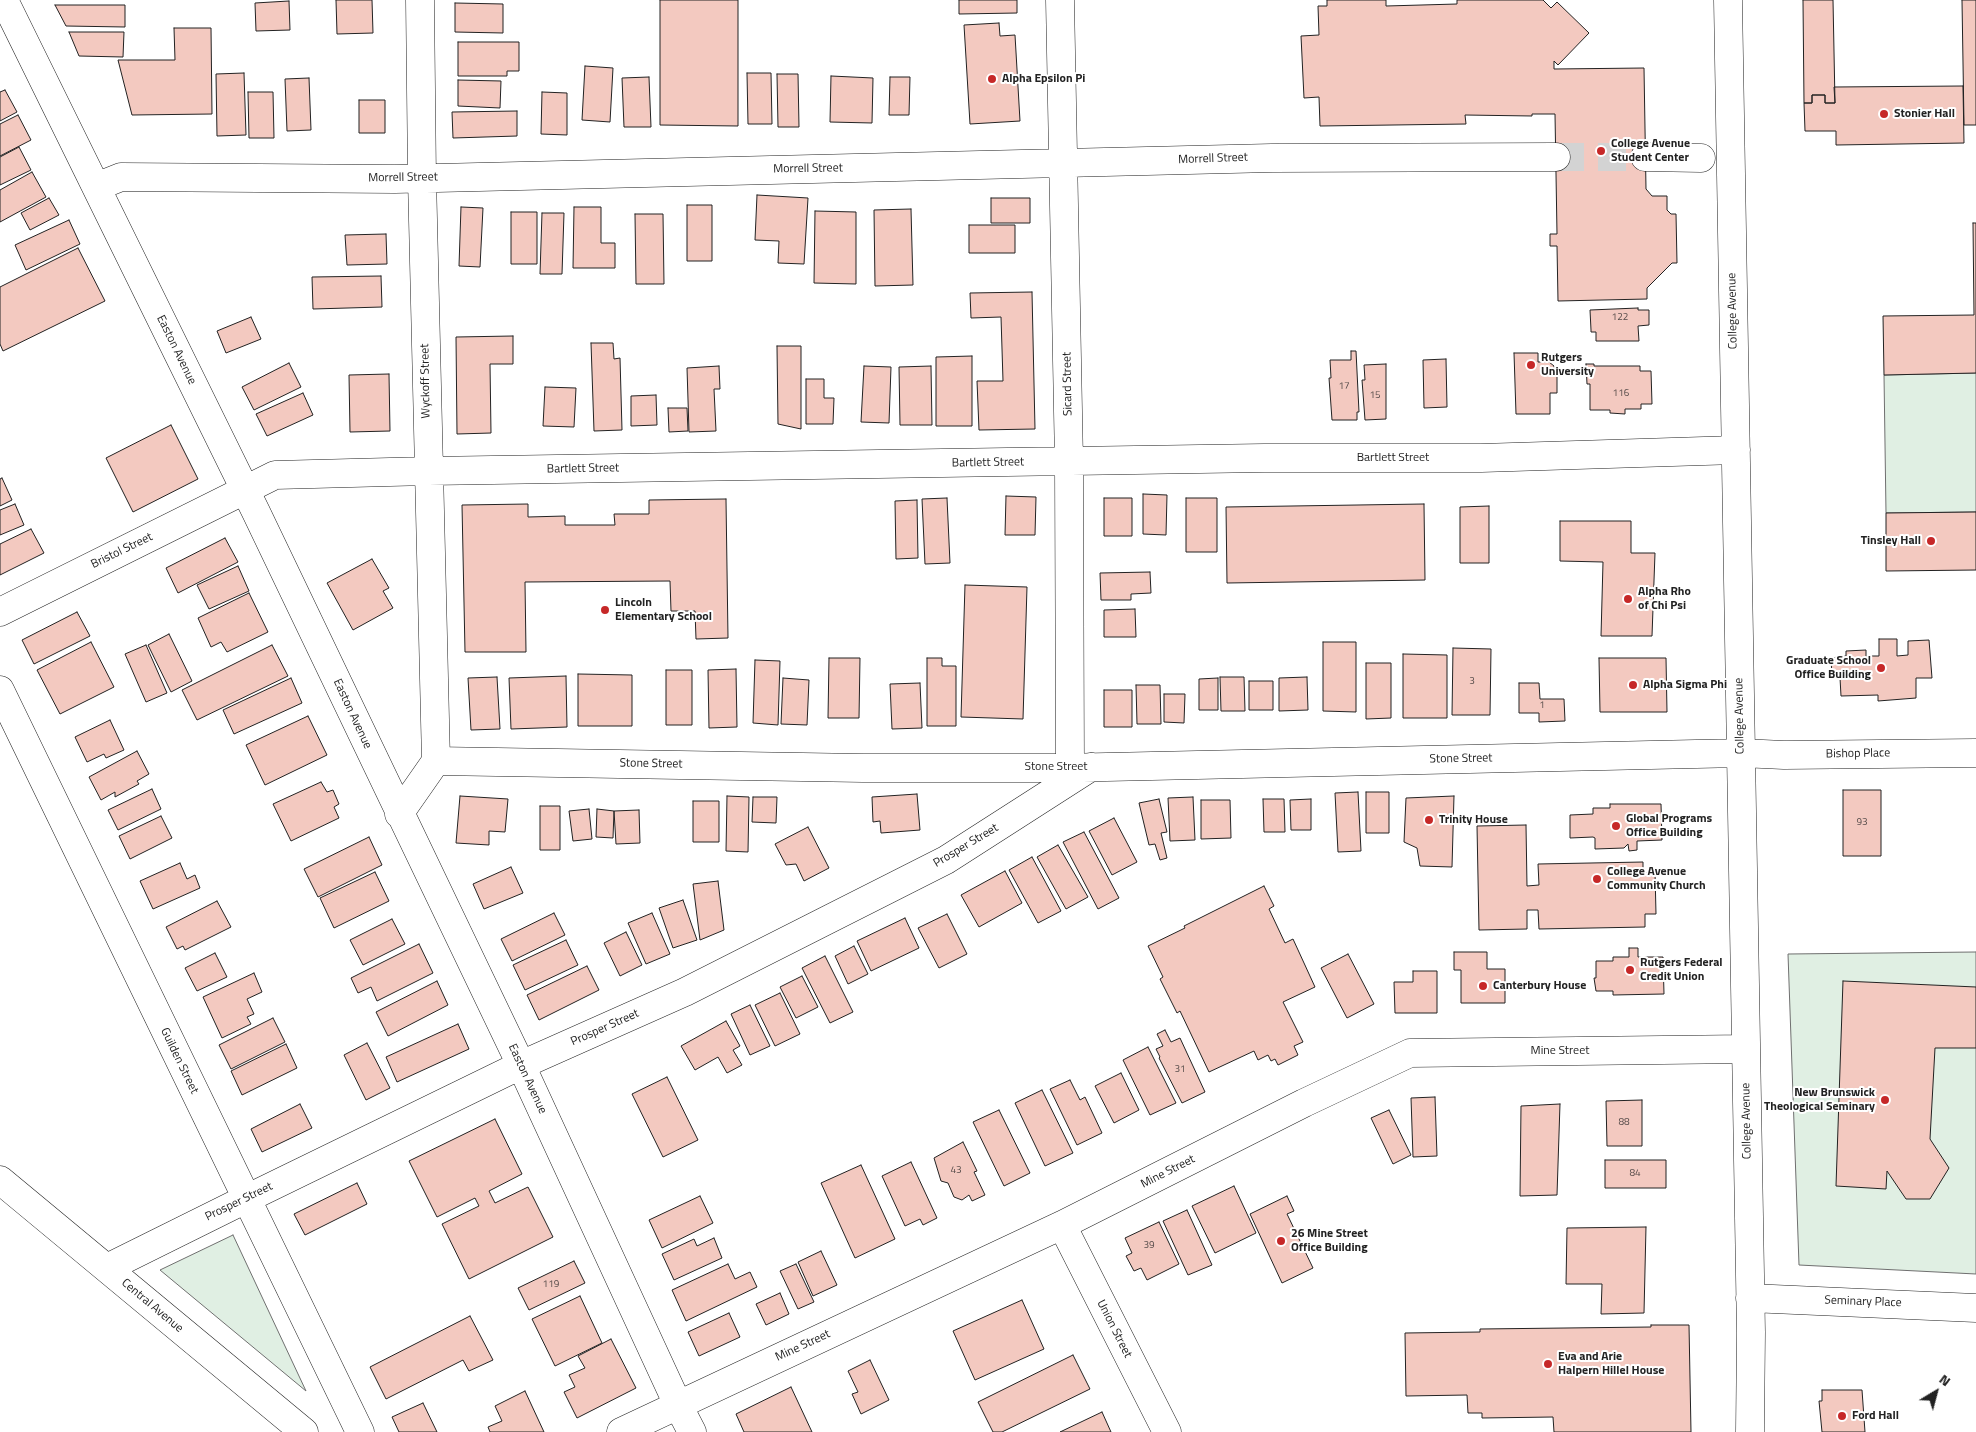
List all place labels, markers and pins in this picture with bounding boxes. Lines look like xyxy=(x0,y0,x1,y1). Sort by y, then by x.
place label: Alpha Epsilon Pi xyxy=(1002,72,1085,86)
marker: Alpha Epsilon Pi xyxy=(986,73,998,85)
place label: Stonier Hall xyxy=(1894,107,1955,121)
marker: Stonier Hall xyxy=(1878,108,1890,120)
place label: College Avenue Student Center xyxy=(1611,137,1690,165)
marker: College Avenue Student Center xyxy=(1595,145,1607,157)
place label: Rutgers University xyxy=(1541,351,1594,379)
marker: Rutgers University xyxy=(1525,359,1537,371)
place label: Tinsley Hall xyxy=(1861,534,1921,548)
marker: Tinsley Hall xyxy=(1925,535,1937,547)
place label: Alpha Rho of Chi Psi xyxy=(1638,585,1691,613)
marker: Alpha Rho of Chi Psi xyxy=(1622,593,1634,605)
place label: Lincoln Elementary School xyxy=(615,596,712,624)
marker: Lincoln Elementary School xyxy=(599,604,611,616)
place label: Graduate School Office Building xyxy=(1786,654,1871,682)
marker: Graduate School Office Building xyxy=(1875,662,1887,674)
place label: Alpha Sigma Phi xyxy=(1643,678,1727,692)
marker: Alpha Sigma Phi xyxy=(1627,679,1639,691)
place label: Global Programs Office Building xyxy=(1626,812,1712,840)
place label: Trinity House xyxy=(1439,813,1508,827)
marker: Trinity House xyxy=(1423,814,1435,826)
marker: Global Programs Office Building xyxy=(1610,820,1622,832)
place label: College Avenue Community Church xyxy=(1607,865,1706,893)
marker: College Avenue Community Church xyxy=(1591,873,1603,885)
place label: Rutgers Federal Credit Union xyxy=(1640,956,1723,984)
marker: Rutgers Federal Credit Union xyxy=(1624,964,1636,976)
place label: Canterbury House xyxy=(1493,979,1586,993)
marker: Canterbury House xyxy=(1477,980,1489,992)
place label: New Brunswick Theological Seminary xyxy=(1764,1086,1875,1114)
marker: New Brunswick Theological Seminary xyxy=(1879,1094,1891,1106)
place label: 26 Mine Street Office Building xyxy=(1291,1227,1368,1255)
marker: 26 Mine Street Office Building xyxy=(1275,1235,1287,1247)
place label: Eva and Arie Halpern Hillel House xyxy=(1558,1350,1664,1378)
marker: Eva and Arie Halpern Hillel House xyxy=(1542,1358,1554,1370)
place label: Ford Hall xyxy=(1852,1409,1899,1423)
marker: Ford Hall xyxy=(1836,1410,1848,1422)

